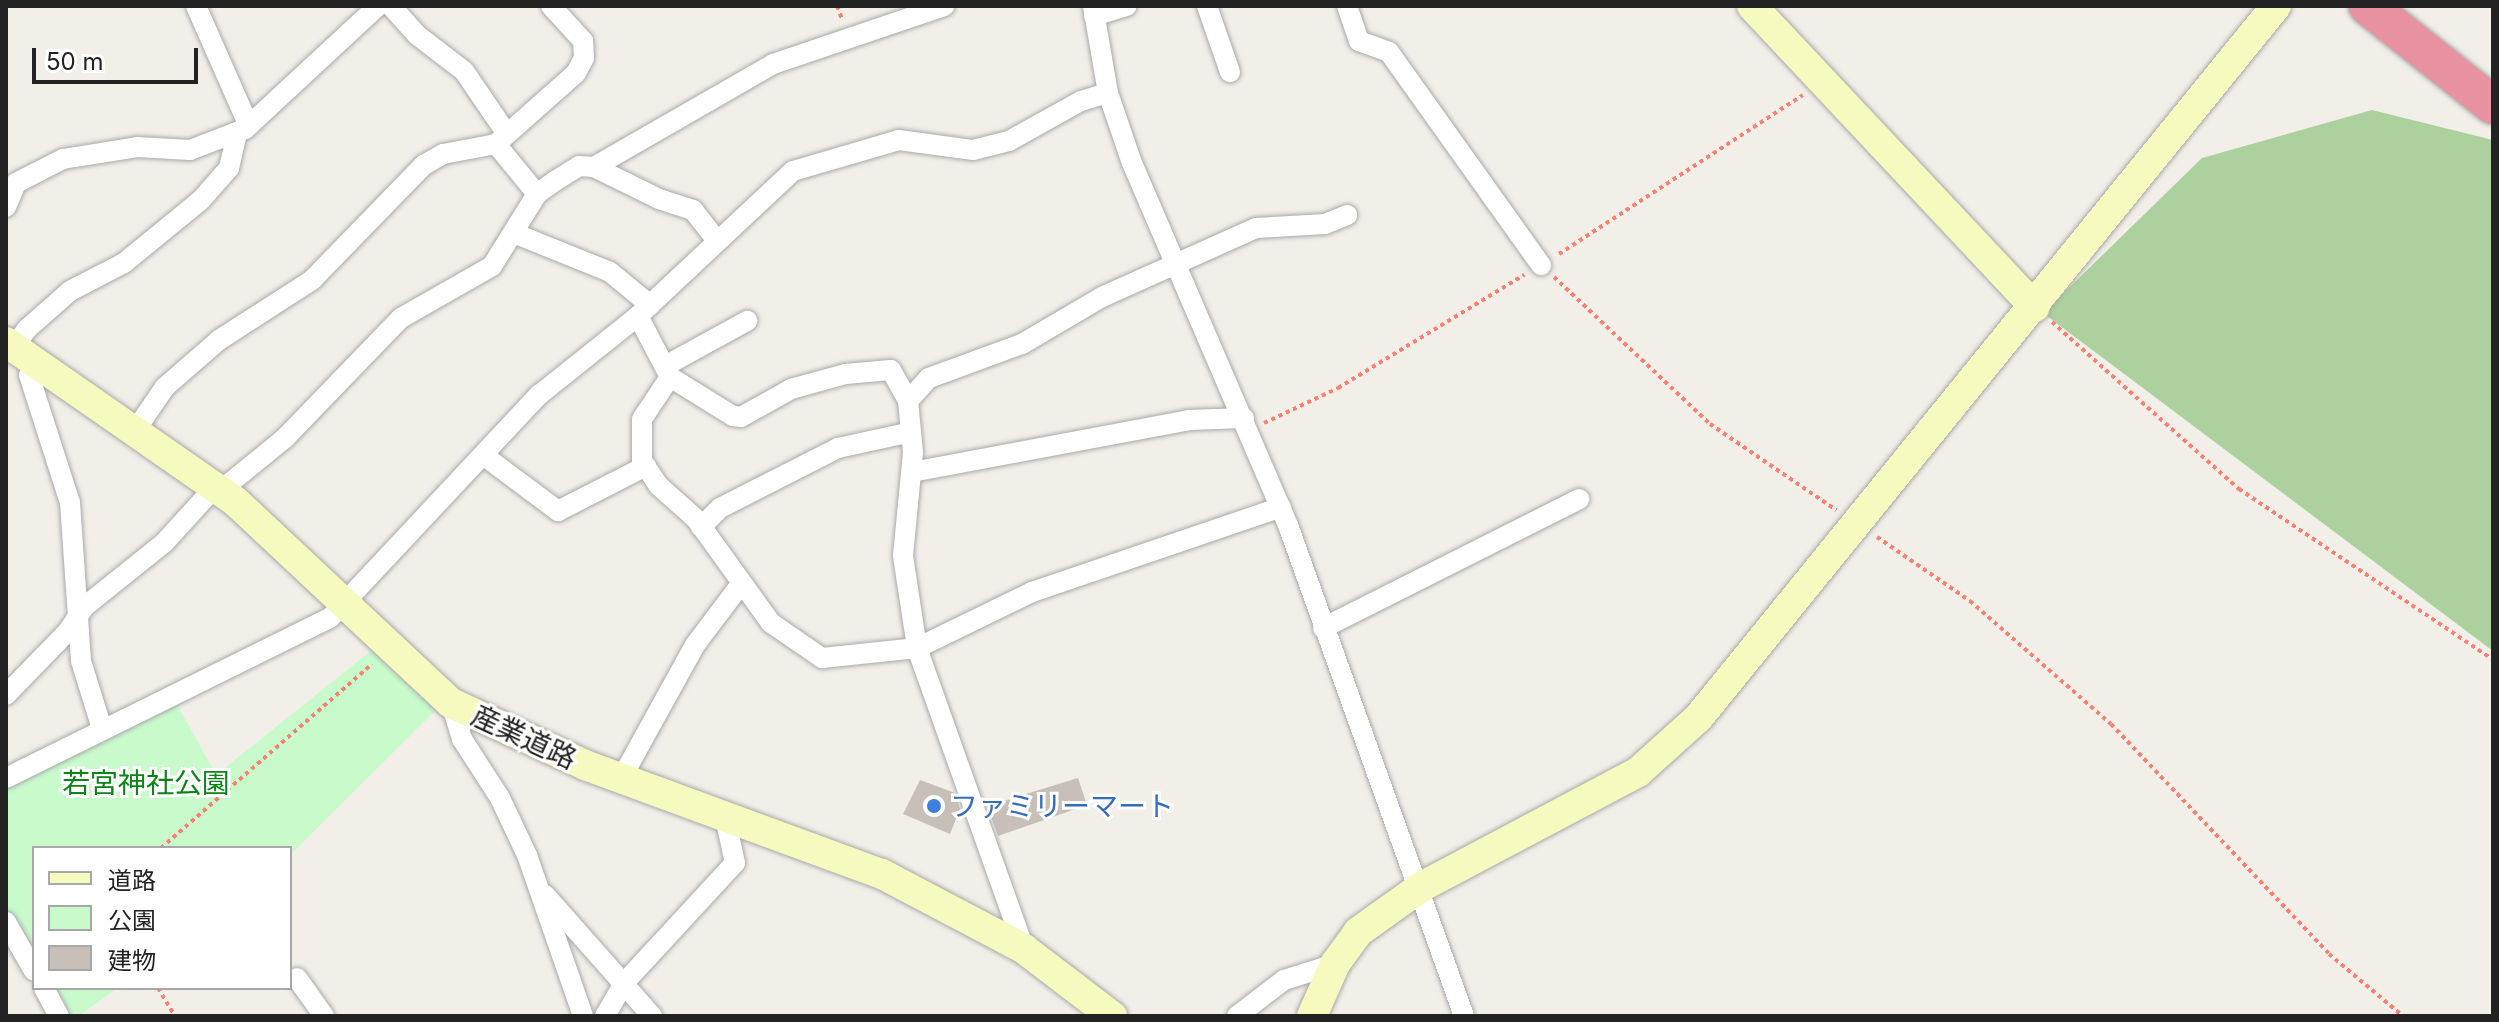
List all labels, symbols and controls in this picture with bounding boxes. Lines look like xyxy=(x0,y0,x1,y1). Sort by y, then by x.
scale bar xyxy=(36,32,202,82)
text: 50 m xyxy=(46,47,104,76)
street label: 産業道路 xyxy=(466,698,582,776)
park label: 若宮神社公園 xyxy=(62,766,230,800)
place label: ファミリーマート xyxy=(950,789,1174,823)
marker: ファミリーマート xyxy=(925,797,943,815)
legend xyxy=(32,846,292,990)
text: 道路 xyxy=(108,866,156,895)
text: 公園 xyxy=(108,906,156,935)
text: 建物 xyxy=(108,946,156,975)

